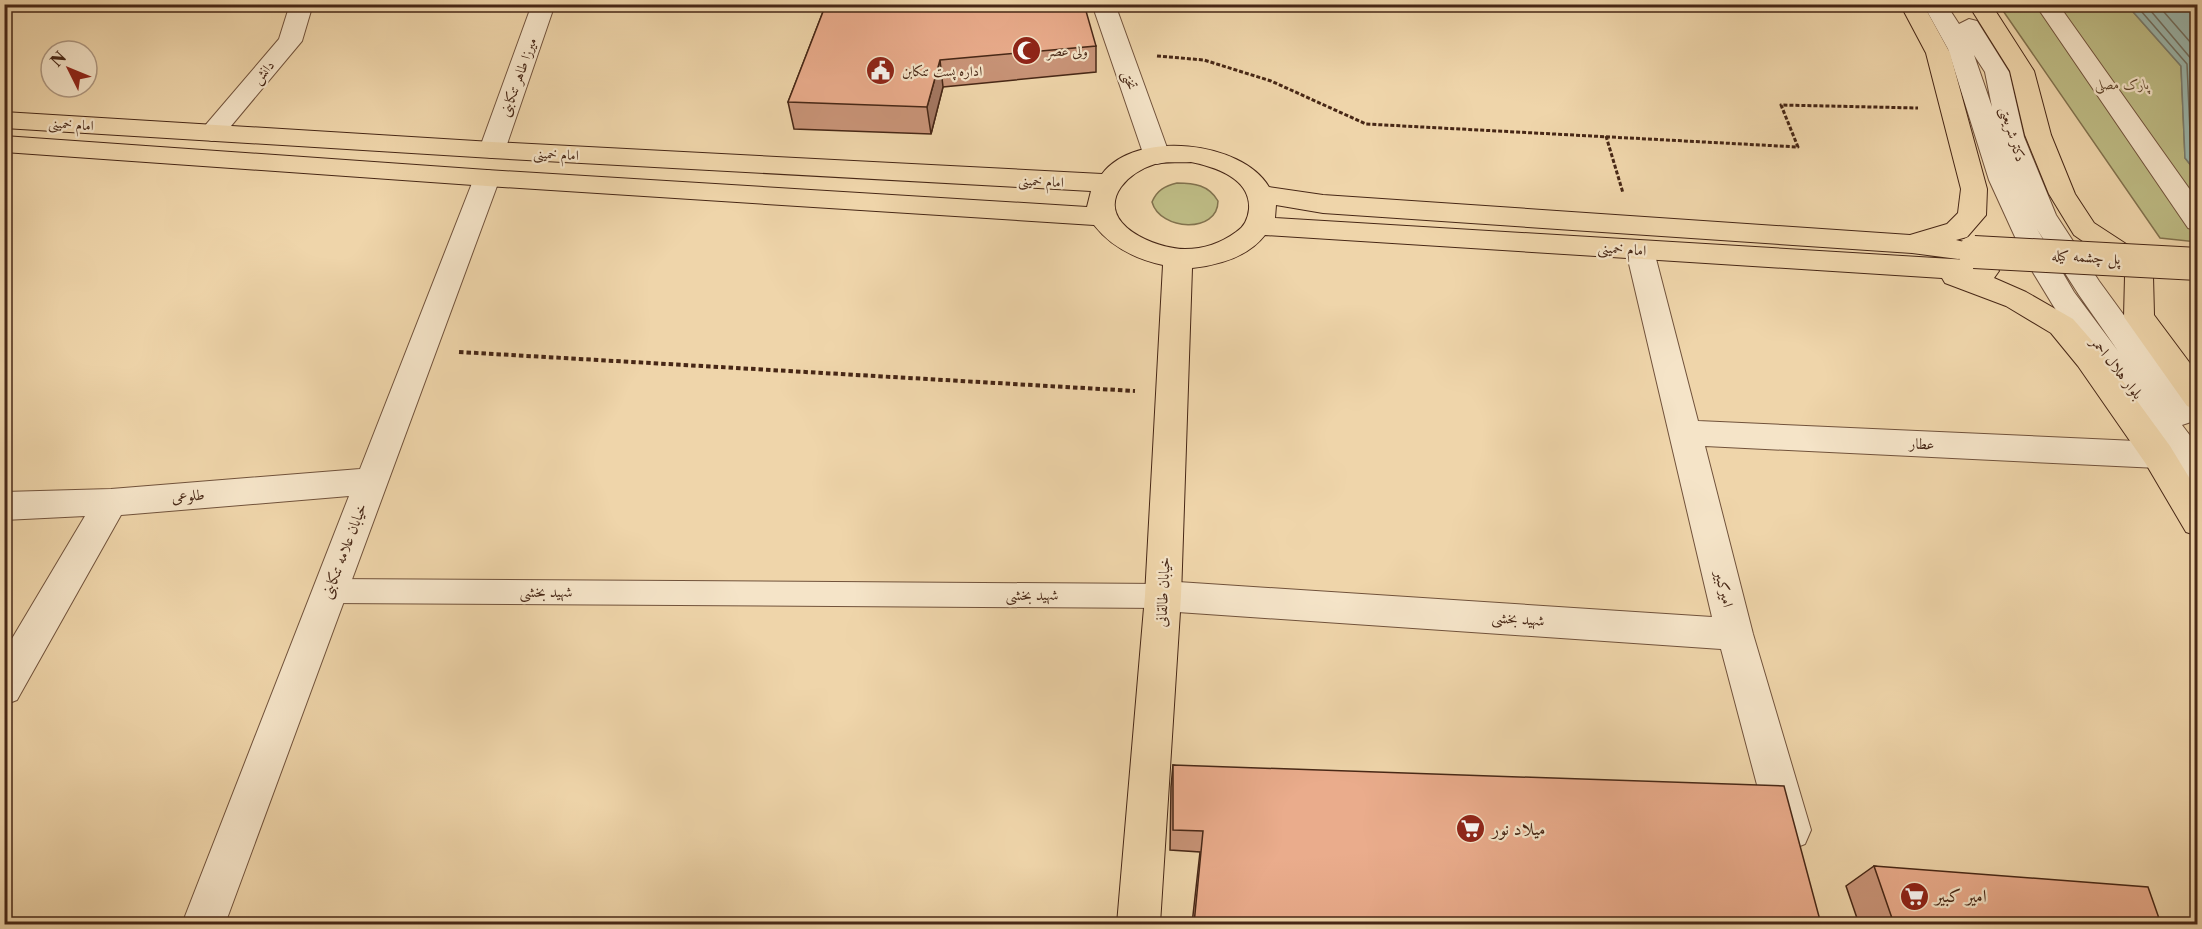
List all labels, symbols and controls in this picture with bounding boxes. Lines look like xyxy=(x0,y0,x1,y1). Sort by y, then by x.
street label: میرزا طاهر تنکابنی xyxy=(495,35,542,119)
mosque icon: ولی عصر xyxy=(1010,35,1042,67)
north arrow xyxy=(39,39,99,99)
place label: ولی عصر xyxy=(1045,42,1088,61)
text: N xyxy=(46,47,70,71)
public building icon: اداره پست تنکابن xyxy=(865,55,897,87)
street label: دانش xyxy=(248,56,279,88)
place label: اداره پست تنکابن xyxy=(902,62,982,81)
street label: تختی xyxy=(1117,68,1142,92)
park label: پارک مصلی xyxy=(2095,75,2151,95)
street label: دکتر شریعتی xyxy=(1995,104,2030,164)
street label: امام خمینی xyxy=(47,113,94,139)
street label: امام خمینی xyxy=(533,144,579,168)
street label: امام خمینی xyxy=(1018,171,1064,195)
street label: امام خمینی xyxy=(1597,237,1647,264)
street label: پل چشمه کیله xyxy=(2051,245,2122,270)
street label: بلوار هلال احمر xyxy=(2085,331,2148,404)
street label: عطار xyxy=(1907,433,1935,454)
street label: طلوعی xyxy=(171,485,205,506)
street label: خیابان علامه تنکابنی xyxy=(317,500,371,602)
street label: خیابان طالقانی xyxy=(1151,556,1174,628)
street label: امیرکبیر xyxy=(1710,567,1738,609)
street label: شهید بخشی xyxy=(519,582,573,603)
street label: شهید بخشی xyxy=(1005,585,1059,606)
street label: شهید بخشی xyxy=(1491,607,1545,632)
supermarket icon: میلاد نور xyxy=(1455,813,1487,845)
place label: میلاد نور xyxy=(1490,818,1546,840)
supermarket icon: امیر کبیر xyxy=(1898,880,1930,912)
place label: امیر کبیر xyxy=(1933,885,1987,907)

